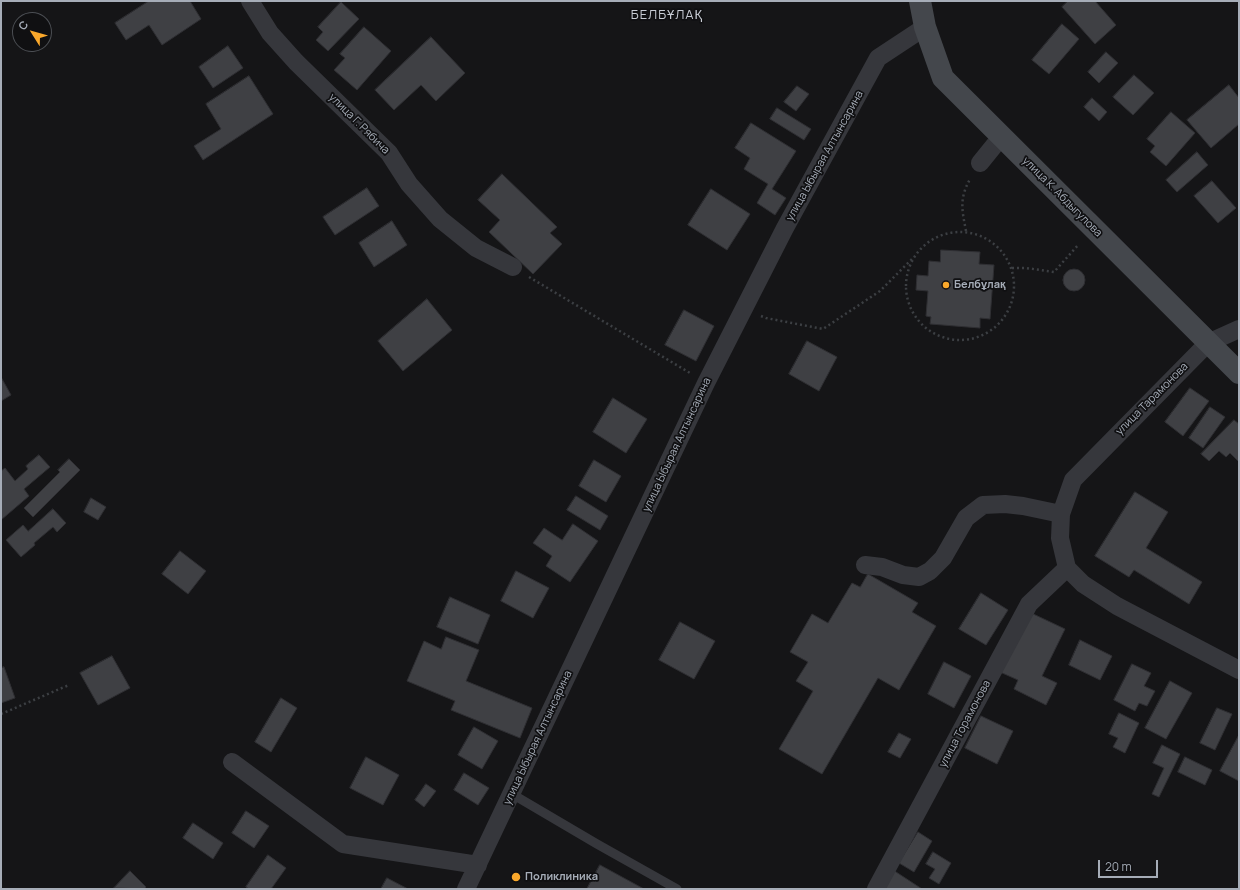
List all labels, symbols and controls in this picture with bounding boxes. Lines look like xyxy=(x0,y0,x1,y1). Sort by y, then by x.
district label: БЕЛБҰЛАҚ xyxy=(631,7,703,23)
north arrow xyxy=(12,12,52,52)
text: С xyxy=(14,17,31,33)
street label: улица Ыбырая Алтынсарина xyxy=(784,89,866,223)
street label: улица Г. Рябича xyxy=(326,91,392,157)
street label: улица К. Абдыгулова xyxy=(1019,154,1105,240)
place label: Белбұлақ xyxy=(954,278,1005,292)
marker: Белбұлақ xyxy=(941,280,951,290)
street label: улица Тарамонова xyxy=(1113,360,1191,438)
street label: улица Ыбырая Алтынсарина xyxy=(640,376,714,514)
street label: улица Ыбырая Алтынсарина xyxy=(501,669,575,807)
street label: улица Торамонова xyxy=(936,678,994,770)
scale bar xyxy=(1100,852,1160,878)
text: 20 m xyxy=(1105,858,1132,875)
place label: Поликлиника xyxy=(525,870,598,884)
marker: Поликлиника xyxy=(510,871,522,883)

